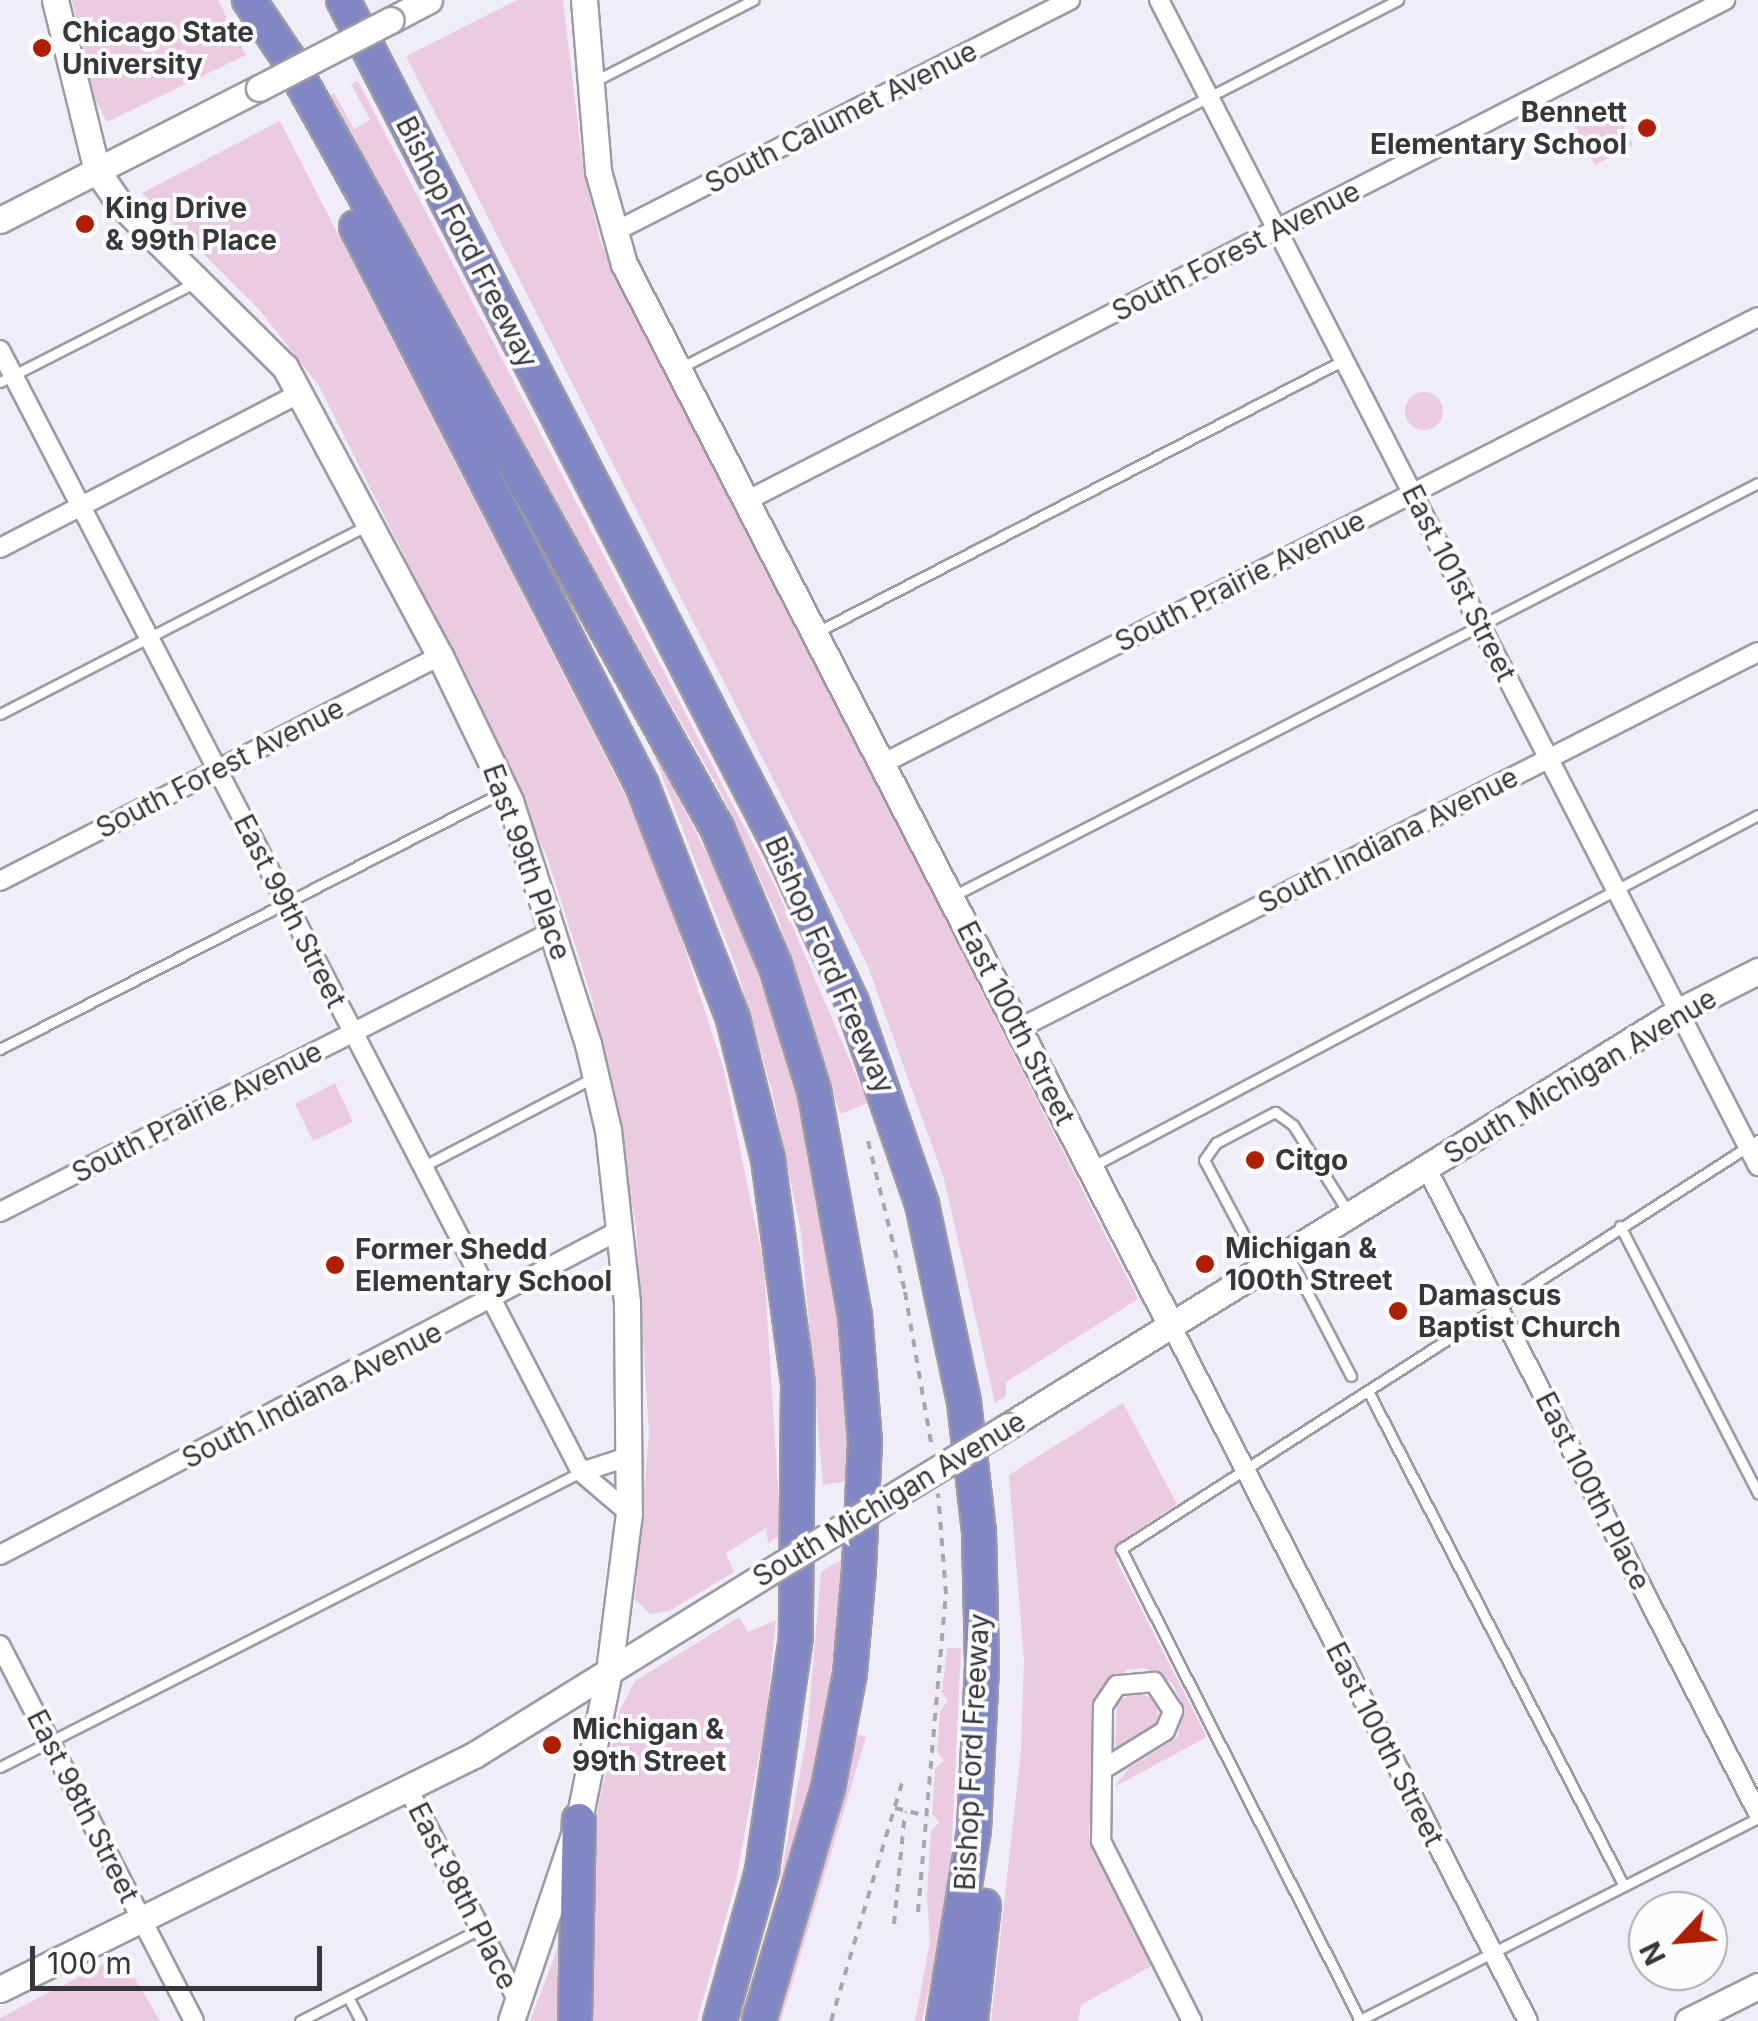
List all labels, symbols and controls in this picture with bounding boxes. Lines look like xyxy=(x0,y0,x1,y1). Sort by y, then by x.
place label: Chicago State University xyxy=(62,15,254,81)
street label: South Calumet Avenue xyxy=(699,34,983,200)
marker: Chicago State University xyxy=(31,37,53,59)
place label: Bennett Elementary School xyxy=(1370,95,1627,161)
street label: Bishop Ford Freeway xyxy=(389,111,545,373)
marker: Bennett Elementary School xyxy=(1636,117,1658,139)
street label: South Forest Avenue xyxy=(1106,174,1366,328)
place label: King Drive & 99th Place xyxy=(105,191,277,257)
marker: King Drive & 99th Place xyxy=(74,213,96,235)
street label: East 101st Street xyxy=(1395,479,1523,687)
street label: South Prairie Avenue xyxy=(1109,503,1371,659)
street label: South Forest Avenue xyxy=(90,691,350,845)
street label: East 99th Place xyxy=(476,760,578,964)
street label: South Indiana Avenue xyxy=(1252,760,1524,920)
street label: East 99th Street xyxy=(227,809,353,1013)
street label: Bishop Ford Freeway xyxy=(758,831,902,1099)
street label: East 100th Street xyxy=(950,916,1082,1130)
street label: South Michigan Avenue xyxy=(1438,981,1722,1171)
street label: South Prairie Avenue xyxy=(66,1034,328,1190)
place label: Citgo xyxy=(1275,1143,1348,1177)
marker: Citgo xyxy=(1244,1149,1266,1171)
place label: Michigan & 100th Street xyxy=(1225,1231,1393,1297)
place label: Former Shedd Elementary School xyxy=(355,1232,612,1298)
marker: Michigan & 100th Street xyxy=(1194,1253,1216,1275)
marker: Former Shedd Elementary School xyxy=(324,1254,346,1276)
place label: Damascus Baptist Church xyxy=(1418,1278,1621,1344)
marker: Damascus Baptist Church xyxy=(1387,1300,1409,1322)
street label: South Indiana Avenue xyxy=(176,1315,448,1475)
street label: East 100th Place xyxy=(1529,1386,1657,1596)
street label: South Michigan Avenue xyxy=(747,1404,1031,1594)
street label: Bishop Ford Freeway xyxy=(948,1613,996,1891)
street label: East 100th Street xyxy=(1319,1637,1451,1851)
street label: East 98th Street xyxy=(20,1704,146,1908)
place label: Michigan & 99th Street xyxy=(572,1712,726,1778)
marker: Michigan & 99th Street xyxy=(541,1734,563,1756)
street label: East 98th Place xyxy=(401,1797,525,1995)
north arrow xyxy=(1628,1891,1728,1991)
scale bar xyxy=(35,1926,328,1988)
text: N xyxy=(1633,1936,1673,1970)
text: 100 m xyxy=(47,1945,132,1981)

